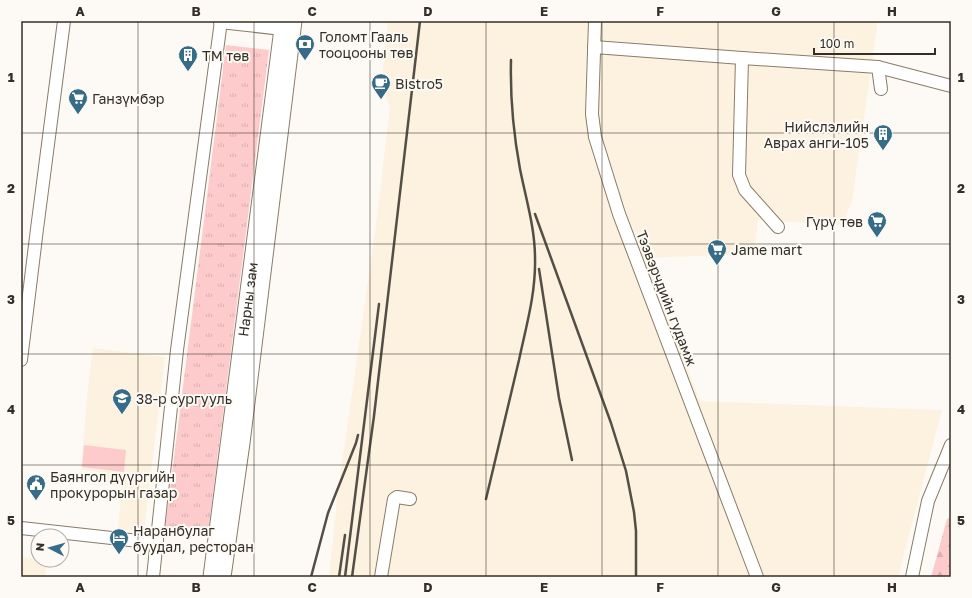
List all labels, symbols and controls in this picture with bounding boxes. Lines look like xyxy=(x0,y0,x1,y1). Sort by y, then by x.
text: A xyxy=(75,3,85,19)
text: B xyxy=(191,3,201,19)
text: C xyxy=(307,3,317,19)
text: D xyxy=(423,3,433,19)
text: E xyxy=(540,3,548,19)
text: F xyxy=(656,3,664,19)
text: G xyxy=(771,3,781,19)
text: H xyxy=(887,3,897,19)
place label: Голомт Гааль тооцооны төв xyxy=(319,28,413,61)
scale bar xyxy=(814,30,935,56)
bank icon: Голомт Гааль тооцооны төв xyxy=(294,33,316,61)
text: 100 m xyxy=(820,36,854,51)
building icon: TM төв xyxy=(177,44,199,72)
place label: TM төв xyxy=(202,47,249,64)
text: 1 xyxy=(8,69,15,85)
text: 1 xyxy=(958,69,965,85)
cafe icon: Bistro5 xyxy=(370,72,392,100)
place label: Bistro5 xyxy=(395,75,443,92)
supermarket icon: Ганзүмбэр xyxy=(67,87,89,115)
place label: Ганзүмбэр xyxy=(92,90,164,107)
place label: Нийслэлийн Аврах анги-105 xyxy=(764,118,869,151)
building icon: Нийслэлийн Аврах анги-105 xyxy=(872,123,894,151)
text: 2 xyxy=(7,180,15,196)
text: 2 xyxy=(957,180,965,196)
supermarket icon: Гүрү төв xyxy=(866,210,888,238)
place label: Гүрү төв xyxy=(806,213,863,230)
street label: Тээвэрчдийн гудамж xyxy=(633,228,701,368)
supermarket icon: Jame mart xyxy=(706,238,728,266)
place label: Jame mart xyxy=(731,241,802,258)
street label: Нарны зам xyxy=(234,261,260,338)
text: 3 xyxy=(7,291,15,307)
text: 3 xyxy=(957,291,965,307)
school or university icon: 38-р сургууль xyxy=(111,387,133,415)
place label: 38-р сургууль xyxy=(136,390,232,407)
text: 4 xyxy=(7,401,15,417)
text: 4 xyxy=(957,401,965,417)
place label: Баянгол дүүргийн прокурорын газар xyxy=(50,468,177,501)
public building icon: Баянгол дүүргийн прокурорын газар xyxy=(25,473,47,501)
text: 5 xyxy=(7,512,15,528)
text: 5 xyxy=(957,512,965,528)
place label: Наранбулаг буудал, ресторан xyxy=(133,522,254,555)
hotel icon: Наранбулаг буудал, ресторан xyxy=(108,527,130,555)
north arrow xyxy=(30,528,70,568)
text: N xyxy=(33,542,46,552)
text: A xyxy=(75,579,85,595)
text: B xyxy=(191,579,201,595)
text: C xyxy=(307,579,317,595)
text: D xyxy=(423,579,433,595)
text: E xyxy=(540,579,548,595)
text: F xyxy=(656,579,664,595)
text: G xyxy=(771,579,781,595)
text: H xyxy=(887,579,897,595)

